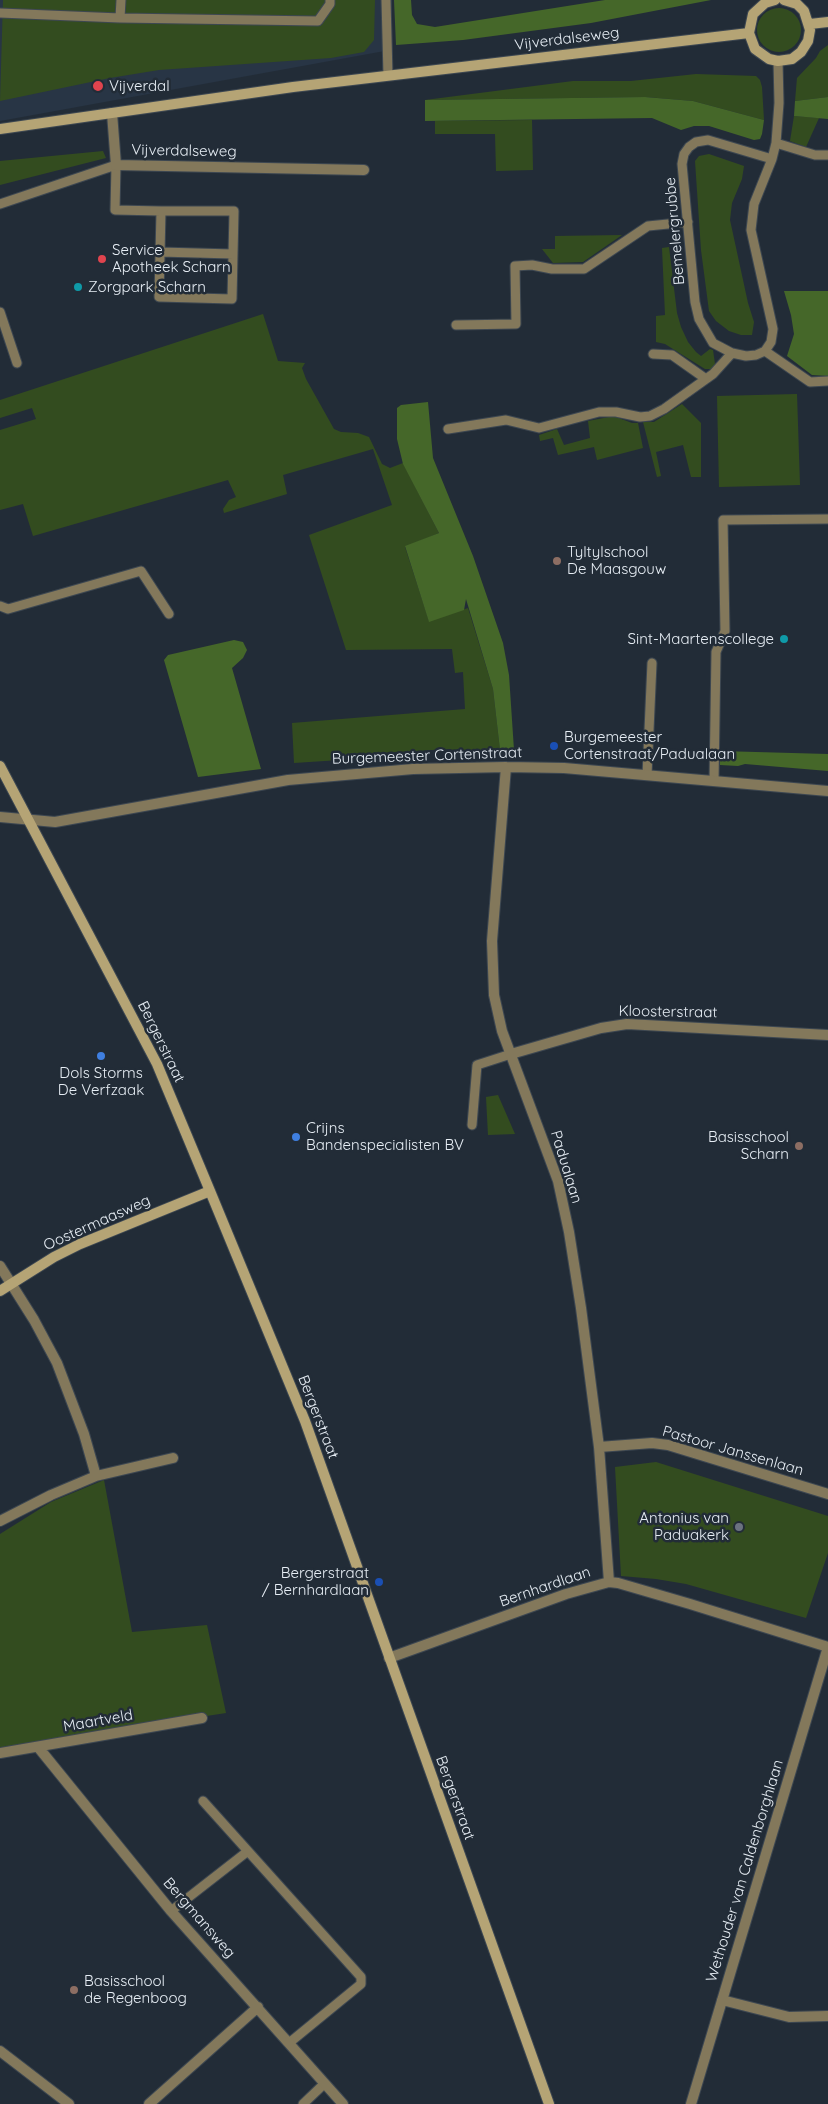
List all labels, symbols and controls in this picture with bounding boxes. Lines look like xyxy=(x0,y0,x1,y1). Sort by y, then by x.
street label: Vijverdalseweg xyxy=(514,24,620,54)
place label: Vijverdal xyxy=(109,77,170,95)
marker: Vijverdal xyxy=(91,79,105,93)
street label: Vijverdalseweg xyxy=(131,141,237,161)
street label: Bemelergrubbe xyxy=(661,176,689,286)
place label: Service Apotheek Scharn xyxy=(112,241,231,276)
marker: Service Apotheek Scharn xyxy=(96,253,108,265)
place label: Zorgpark Scharn xyxy=(88,278,206,296)
marker: Zorgpark Scharn xyxy=(72,281,84,293)
place label: Tyltylschool De Maasgouw xyxy=(567,543,666,578)
marker: Tyltylschool De Maasgouw xyxy=(551,555,563,567)
place label: Sint-Maartenscollege xyxy=(628,630,774,648)
marker: Sint-Maartenscollege xyxy=(778,633,790,645)
place label: Burgemeester Cortenstraat/Padualaan xyxy=(564,728,735,763)
marker: Burgemeester Cortenstraat/Padualaan xyxy=(548,740,560,752)
street label: Burgemeester Cortenstraat xyxy=(332,744,522,768)
street label: Bergerstraat xyxy=(134,998,188,1086)
street label: Kloosterstraat xyxy=(618,1002,718,1022)
marker: Dols Storms De Verfzaak xyxy=(95,1050,107,1062)
place label: Dols Storms De Verfzaak xyxy=(58,1064,144,1099)
place label: Crijns Bandenspecialisten BV xyxy=(306,1119,464,1154)
street label: Padualaan xyxy=(546,1128,586,1206)
place label: Basisschool Scharn xyxy=(708,1128,789,1163)
marker: Crijns Bandenspecialisten BV xyxy=(290,1131,302,1143)
marker: Basisschool Scharn xyxy=(793,1140,805,1152)
street label: Oostermaasweg xyxy=(41,1191,153,1255)
street label: Bergerstraat xyxy=(294,1373,342,1461)
street label: Pastoor Janssenlaan xyxy=(660,1422,806,1480)
place label: Antonius van Paduakerk xyxy=(639,1509,729,1544)
marker: Antonius van Paduakerk xyxy=(733,1521,745,1533)
street label: Bernhardlaan xyxy=(497,1563,593,1611)
place label: Bergerstraat / Bernhardlaan xyxy=(262,1564,369,1599)
marker: Bergerstraat / Bernhardlaan xyxy=(373,1576,385,1588)
street label: Maartveld xyxy=(62,1706,134,1736)
street label: Bergerstraat xyxy=(431,1753,479,1843)
street label: Wethouder van Caldenborghlaan xyxy=(703,1758,787,1984)
street label: Bergmansweg xyxy=(159,1874,239,1962)
place label: Basisschool de Regenboog xyxy=(84,1972,187,2007)
marker: Basisschool de Regenboog xyxy=(68,1984,80,1996)

